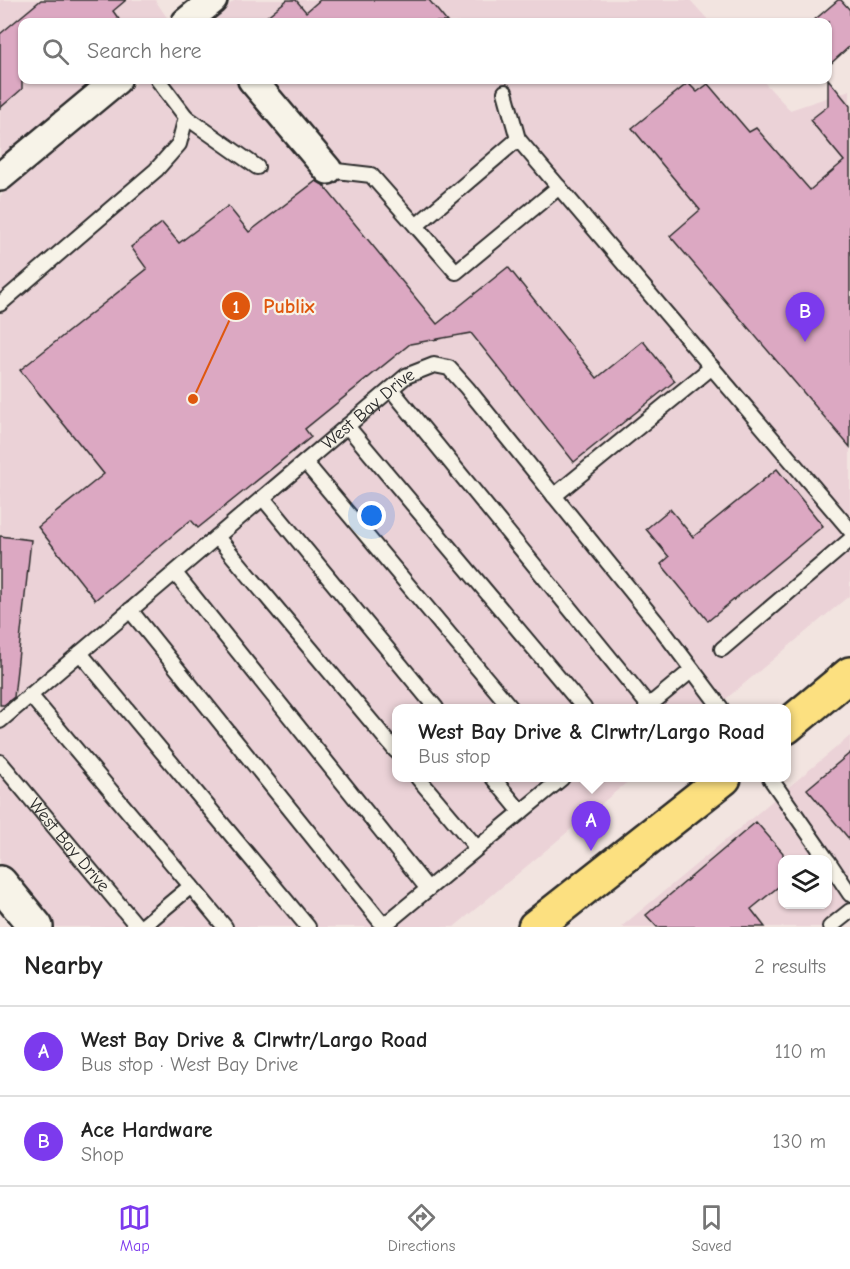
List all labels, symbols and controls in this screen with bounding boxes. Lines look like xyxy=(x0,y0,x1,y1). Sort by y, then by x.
search box xyxy=(18,18,832,84)
icon: search xyxy=(39,35,72,68)
text: Search here xyxy=(87,38,202,64)
callout: Publix xyxy=(221,287,327,325)
pin: B xyxy=(786,292,824,342)
text: Publix xyxy=(263,295,315,318)
text: 1 xyxy=(232,297,240,318)
street label: West Bay Drive xyxy=(318,364,417,454)
your location xyxy=(357,501,386,530)
popup xyxy=(392,704,791,782)
text: West Bay Drive & Clrwtr/Largo Road xyxy=(418,719,765,745)
text: Bus stop xyxy=(418,745,491,768)
street label: West Bay Drive xyxy=(24,794,114,896)
pin: A xyxy=(572,802,610,851)
map controls xyxy=(778,855,832,909)
button: layers xyxy=(778,855,832,909)
text: Nearby xyxy=(24,951,103,981)
text: 2 results xyxy=(754,955,826,978)
text: West Bay Drive & Clrwtr/Largo Road xyxy=(81,1027,428,1053)
text: A xyxy=(38,1040,49,1063)
text: 110 m xyxy=(775,1040,826,1063)
text: Bus stop · West Bay Drive xyxy=(81,1053,298,1076)
text: Ace Hardware xyxy=(81,1117,213,1143)
text: B xyxy=(37,1130,50,1153)
text: 130 m xyxy=(773,1130,826,1153)
text: Shop xyxy=(81,1143,124,1166)
tab: Map xyxy=(118,1201,151,1255)
tab: Directions xyxy=(388,1201,455,1255)
tab: Saved xyxy=(692,1201,732,1255)

